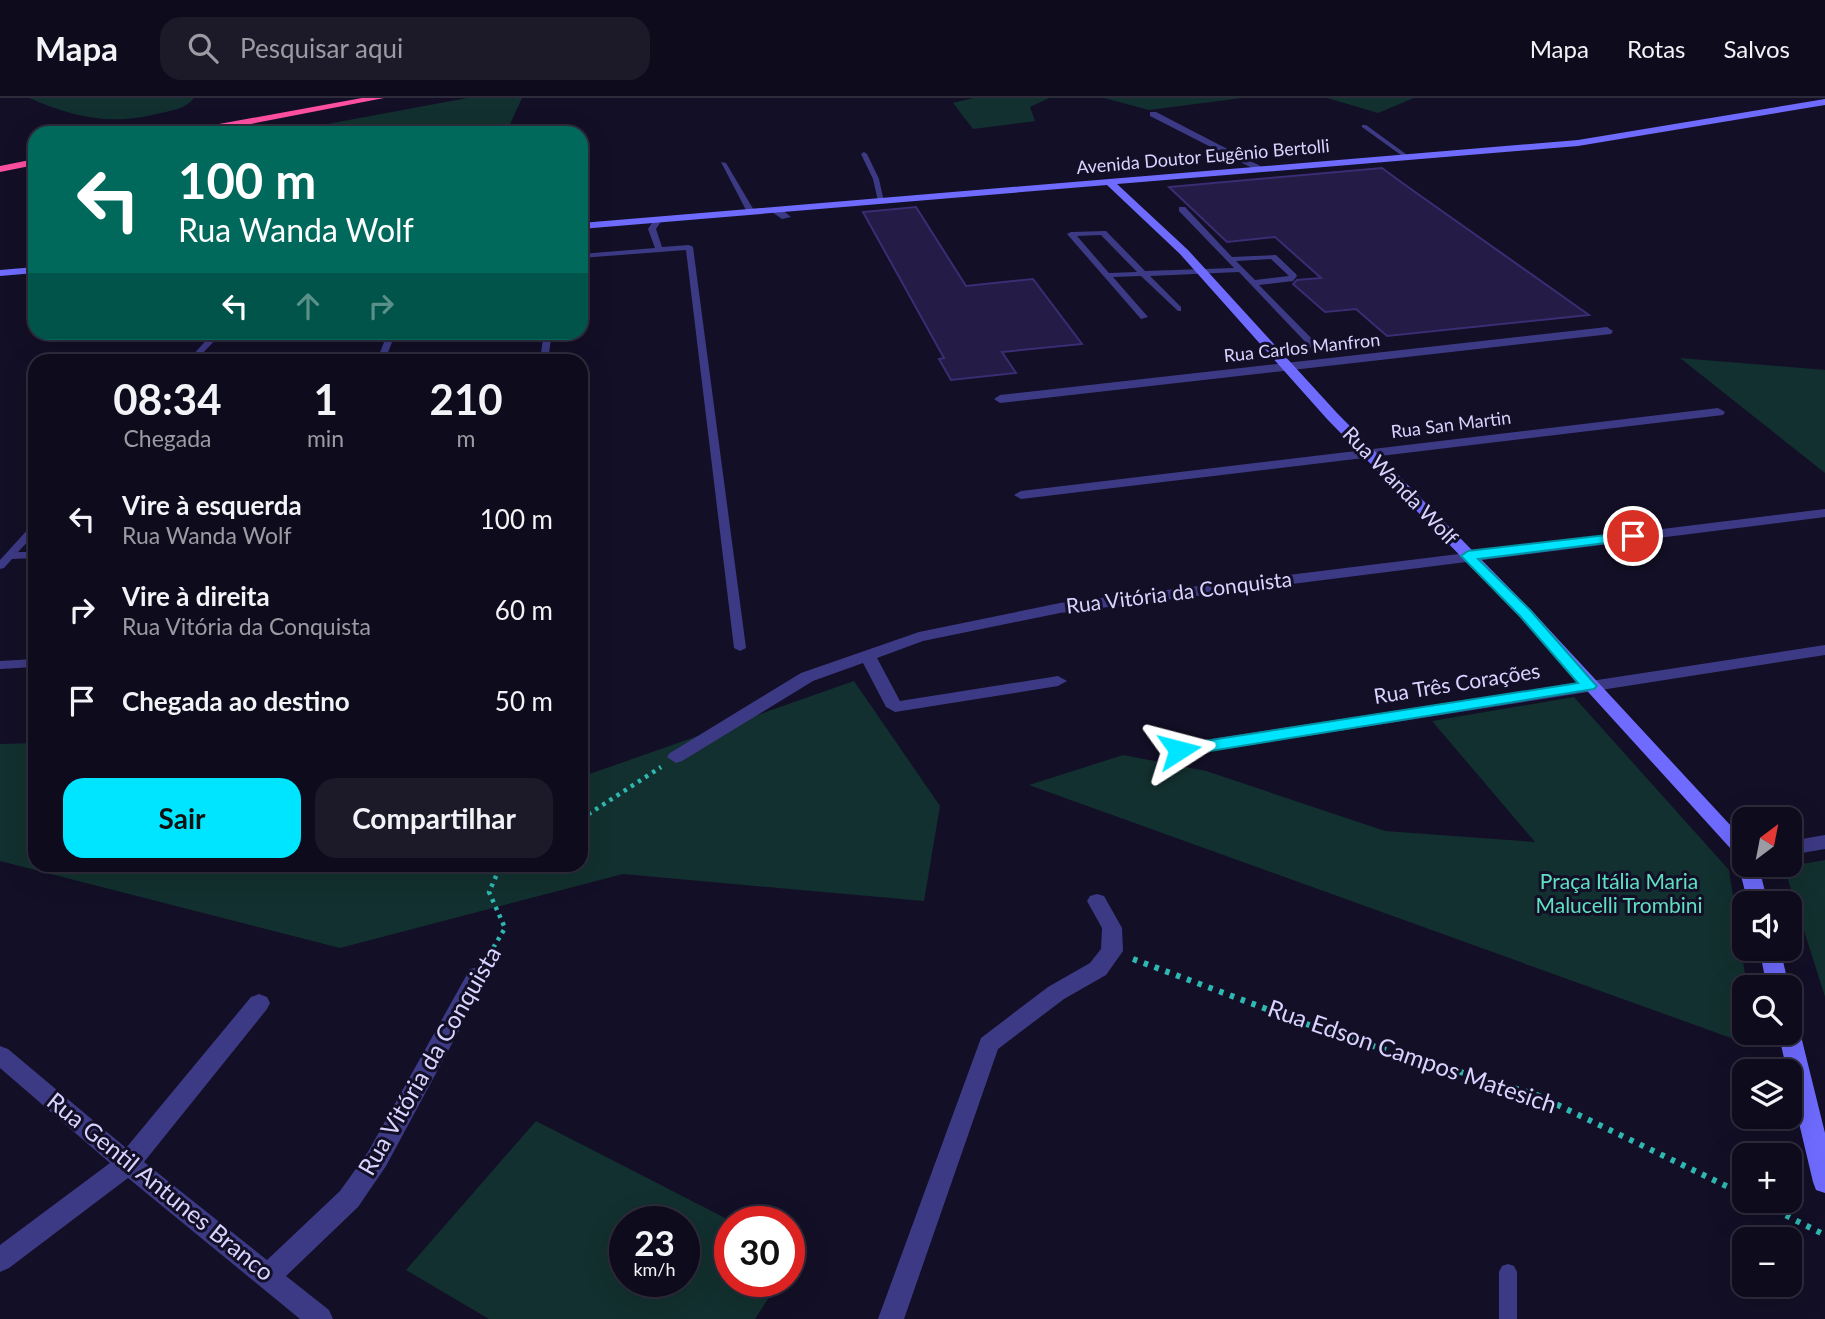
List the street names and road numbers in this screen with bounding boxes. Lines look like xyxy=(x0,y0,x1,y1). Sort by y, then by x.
street label: Avenida Doutor Eugênio Bertolli xyxy=(1075,134,1330,178)
street label: Rua Carlos Manfron xyxy=(1223,328,1381,366)
street label: Rua San Martin xyxy=(1390,406,1512,442)
street label: Rua Wanda Wolf xyxy=(1338,421,1464,550)
street label: Rua Vitória da Conquista xyxy=(1065,565,1293,618)
street label: Rua Três Corações xyxy=(1372,657,1542,708)
street label: Rua Vitória da Conquista xyxy=(351,941,506,1180)
street label: Rua Edson Campos Matesich xyxy=(1264,992,1561,1119)
street label: Rua Gentil Antunes Branco xyxy=(42,1086,280,1286)

